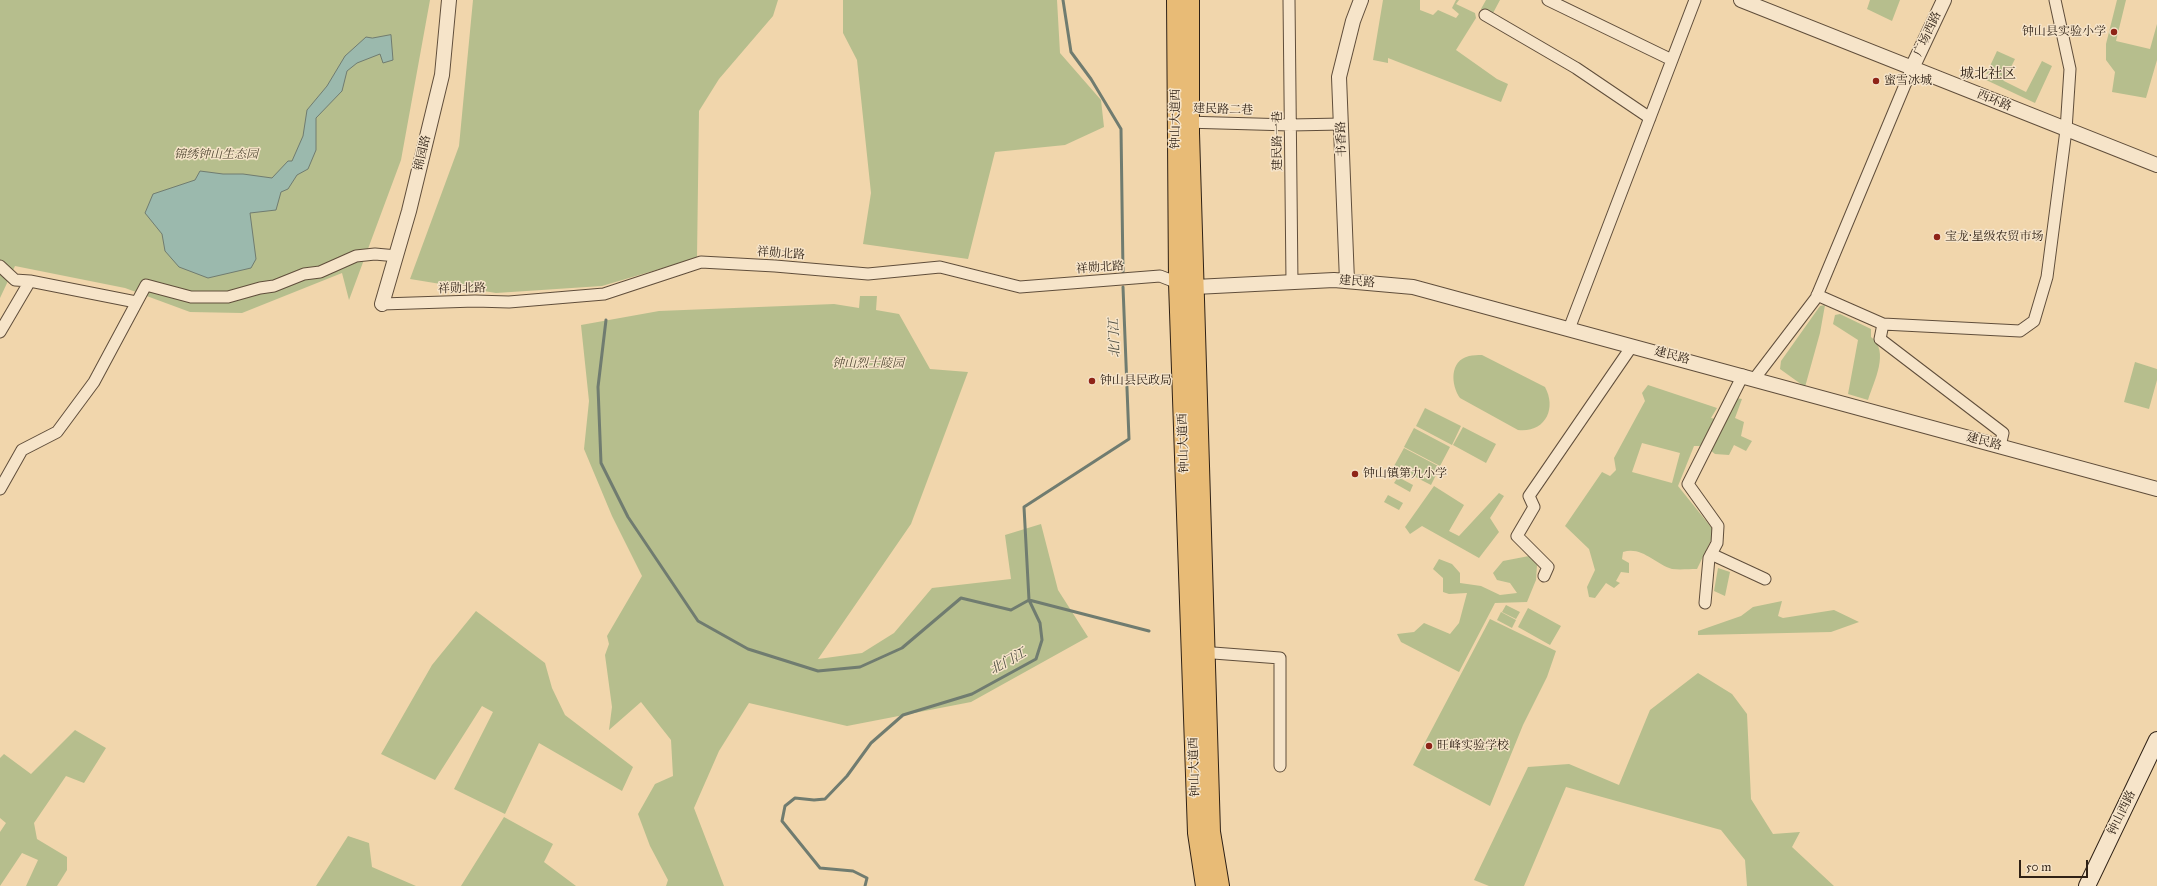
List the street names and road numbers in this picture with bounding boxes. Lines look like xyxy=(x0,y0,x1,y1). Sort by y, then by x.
street label: 广场西路 xyxy=(1911,9,1945,59)
street label: 西环路 xyxy=(1975,88,2013,114)
street label: 钟山大道西 xyxy=(1169,89,1183,149)
street label: 建民路二巷 xyxy=(1193,102,1253,118)
street label: 建民路一巷 xyxy=(1271,111,1285,171)
street label: 书香路 xyxy=(1334,121,1350,157)
street label: 锦园路 xyxy=(412,134,434,172)
street label: 祥勋北路 xyxy=(757,245,805,263)
street label: 祥勋北路 xyxy=(1076,259,1124,277)
street label: 建民路 xyxy=(1338,273,1376,291)
street label: 祥勋北路 xyxy=(438,281,486,297)
street label: 建民路 xyxy=(1653,344,1691,368)
street label: 钟山大道西 xyxy=(1176,413,1192,473)
street label: 建民路 xyxy=(1965,430,2003,454)
street label: 钟山大道西 xyxy=(1187,737,1203,797)
street label: 钟山西路 xyxy=(2105,788,2139,838)

